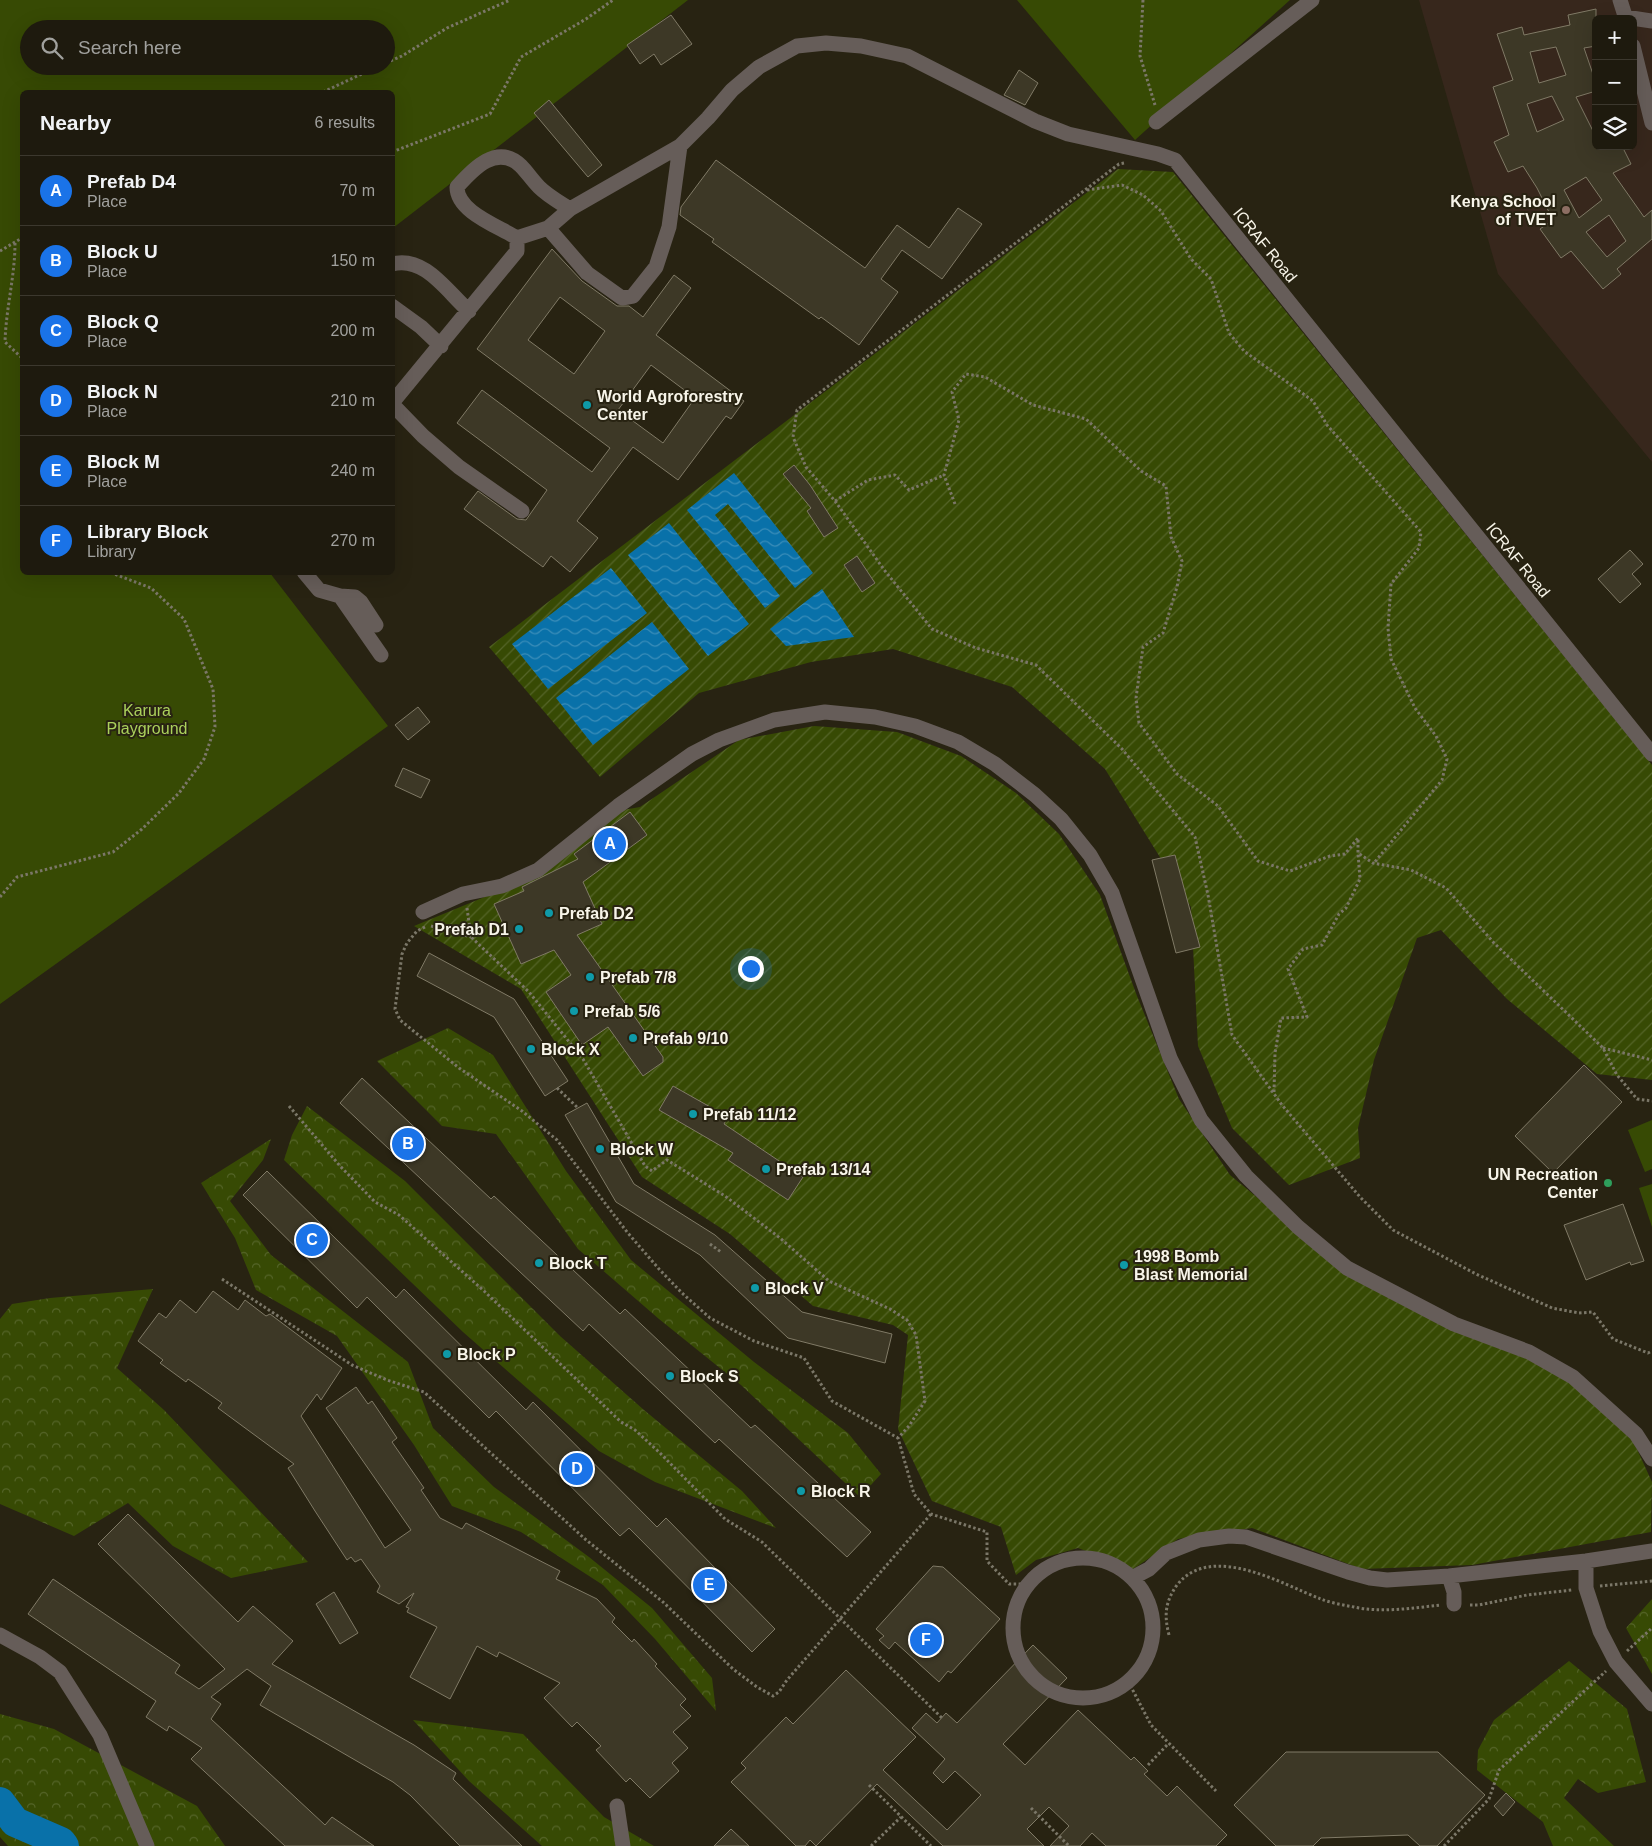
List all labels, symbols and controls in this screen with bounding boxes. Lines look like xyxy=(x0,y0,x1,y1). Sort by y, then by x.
map controls xyxy=(1592,15,1637,150)
button: + xyxy=(1592,15,1637,60)
search box xyxy=(20,20,395,75)
icon: search xyxy=(38,34,66,62)
text: Search here xyxy=(78,37,182,58)
button: − xyxy=(1592,60,1637,105)
button: layers xyxy=(1592,105,1637,150)
text: Nearby xyxy=(40,111,111,134)
text: 6 results xyxy=(315,114,375,131)
text: Prefab D4 xyxy=(87,171,176,192)
text: A xyxy=(50,182,62,199)
text: 70 m xyxy=(339,182,375,199)
text: Place xyxy=(87,193,127,210)
place label: Kenya School of TVET xyxy=(1450,193,1556,228)
street label: ICRAF Road xyxy=(1230,204,1300,286)
marker: Kenya School of TVET xyxy=(1560,204,1572,216)
text: Block U xyxy=(87,241,158,262)
text: B xyxy=(50,252,62,269)
text: 150 m xyxy=(331,252,375,269)
text: Place xyxy=(87,263,127,280)
text: Block Q xyxy=(87,311,159,332)
text: C xyxy=(50,322,62,339)
text: 200 m xyxy=(331,322,375,339)
text: Place xyxy=(87,333,127,350)
text: Block N xyxy=(87,381,158,402)
place label: World Agroforestry Center xyxy=(597,388,743,423)
text: D xyxy=(50,392,62,409)
text: 210 m xyxy=(331,392,375,409)
marker: World Agroforestry Center xyxy=(581,399,593,411)
text: Place xyxy=(87,403,127,420)
text: Block M xyxy=(87,451,160,472)
text: E xyxy=(51,462,61,479)
text: 240 m xyxy=(331,462,375,479)
text: Place xyxy=(87,473,127,490)
street label: ICRAF Road xyxy=(1483,519,1553,601)
text: Library Block xyxy=(87,521,208,542)
text: F xyxy=(51,532,61,549)
text: 270 m xyxy=(331,532,375,549)
text: Library xyxy=(87,543,136,560)
park label: Karura Playground xyxy=(107,702,187,737)
pin: A xyxy=(594,825,626,863)
place label: Prefab D2 xyxy=(559,905,634,922)
marker: Prefab D2 xyxy=(543,907,555,919)
place label: Prefab D1 xyxy=(434,921,509,938)
marker: Prefab D1 xyxy=(513,923,525,935)
your location xyxy=(738,956,764,982)
place label: Prefab 7/8 xyxy=(600,969,677,986)
marker: Prefab 7/8 xyxy=(584,971,596,983)
place label: Prefab 5/6 xyxy=(584,1003,661,1020)
marker: Prefab 5/6 xyxy=(568,1005,580,1017)
place label: Prefab 9/10 xyxy=(643,1030,728,1047)
marker: Prefab 9/10 xyxy=(627,1032,639,1044)
place label: Block X xyxy=(541,1041,600,1058)
marker: Block X xyxy=(525,1043,537,1055)
place label: Prefab 11/12 xyxy=(703,1106,797,1123)
marker: Prefab 11/12 xyxy=(687,1108,699,1120)
pin: B xyxy=(392,1125,424,1163)
place label: Block W xyxy=(610,1141,674,1158)
marker: Block W xyxy=(594,1143,606,1155)
place label: Prefab 13/14 xyxy=(776,1161,870,1178)
marker: Prefab 13/14 xyxy=(760,1163,772,1175)
place label: UN Recreation Center xyxy=(1488,1166,1598,1201)
marker: UN Recreation Center xyxy=(1602,1177,1614,1189)
pin: C xyxy=(296,1221,328,1259)
place label: 1998 Bomb Blast Memorial xyxy=(1134,1248,1248,1283)
place label: Block T xyxy=(549,1255,607,1272)
marker: Block T xyxy=(533,1257,545,1269)
marker: 1998 Bomb Blast Memorial xyxy=(1118,1259,1130,1271)
place label: Block V xyxy=(765,1280,824,1297)
marker: Block V xyxy=(749,1282,761,1294)
place label: Block P xyxy=(457,1346,516,1363)
marker: Block P xyxy=(441,1348,453,1360)
place label: Block S xyxy=(680,1368,739,1385)
marker: Block S xyxy=(664,1370,676,1382)
pin: D xyxy=(561,1450,593,1488)
place label: Block R xyxy=(811,1483,871,1500)
marker: Block R xyxy=(795,1485,807,1497)
pin: E xyxy=(693,1566,725,1604)
pin: F xyxy=(910,1621,942,1659)

